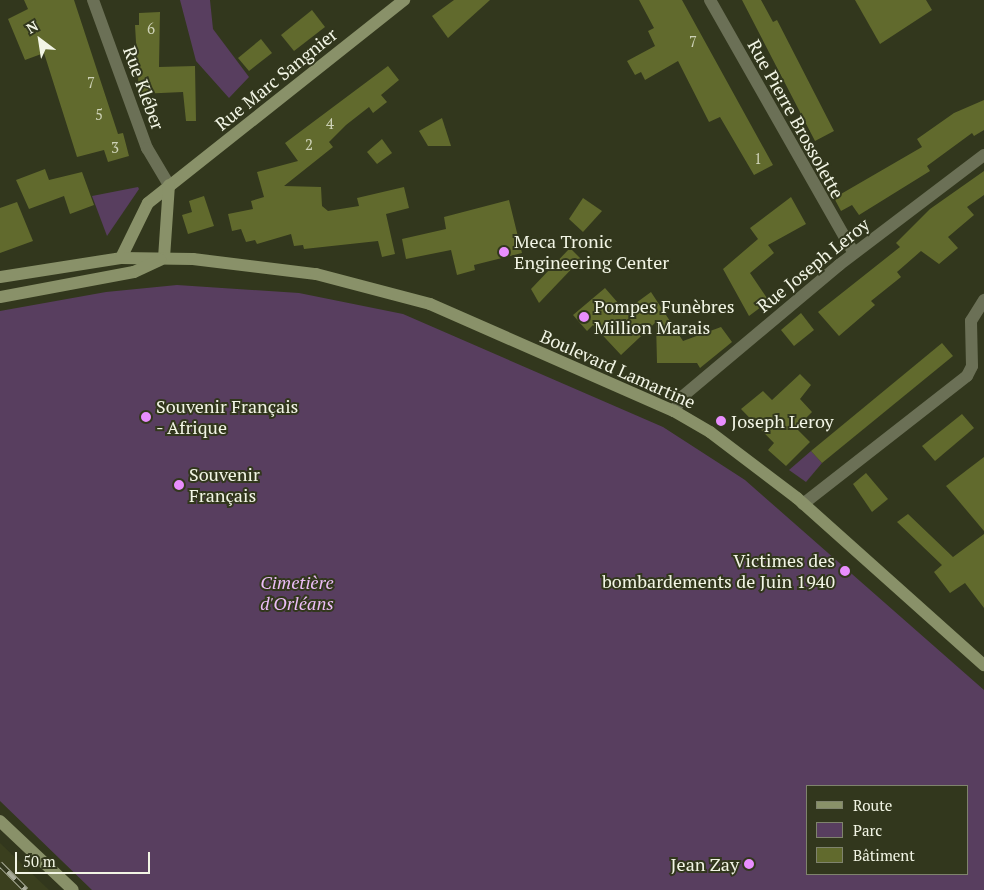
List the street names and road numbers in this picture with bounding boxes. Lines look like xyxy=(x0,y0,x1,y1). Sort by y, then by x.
street label: Rue Marc Sangnier xyxy=(211,23,341,135)
street label: Rue Pierre Brossolette xyxy=(743,36,849,202)
street label: Rue Kléber xyxy=(119,43,169,133)
street label: Rue Joseph Leroy xyxy=(753,213,873,317)
street label: Boulevard Lamartine xyxy=(537,325,699,413)

